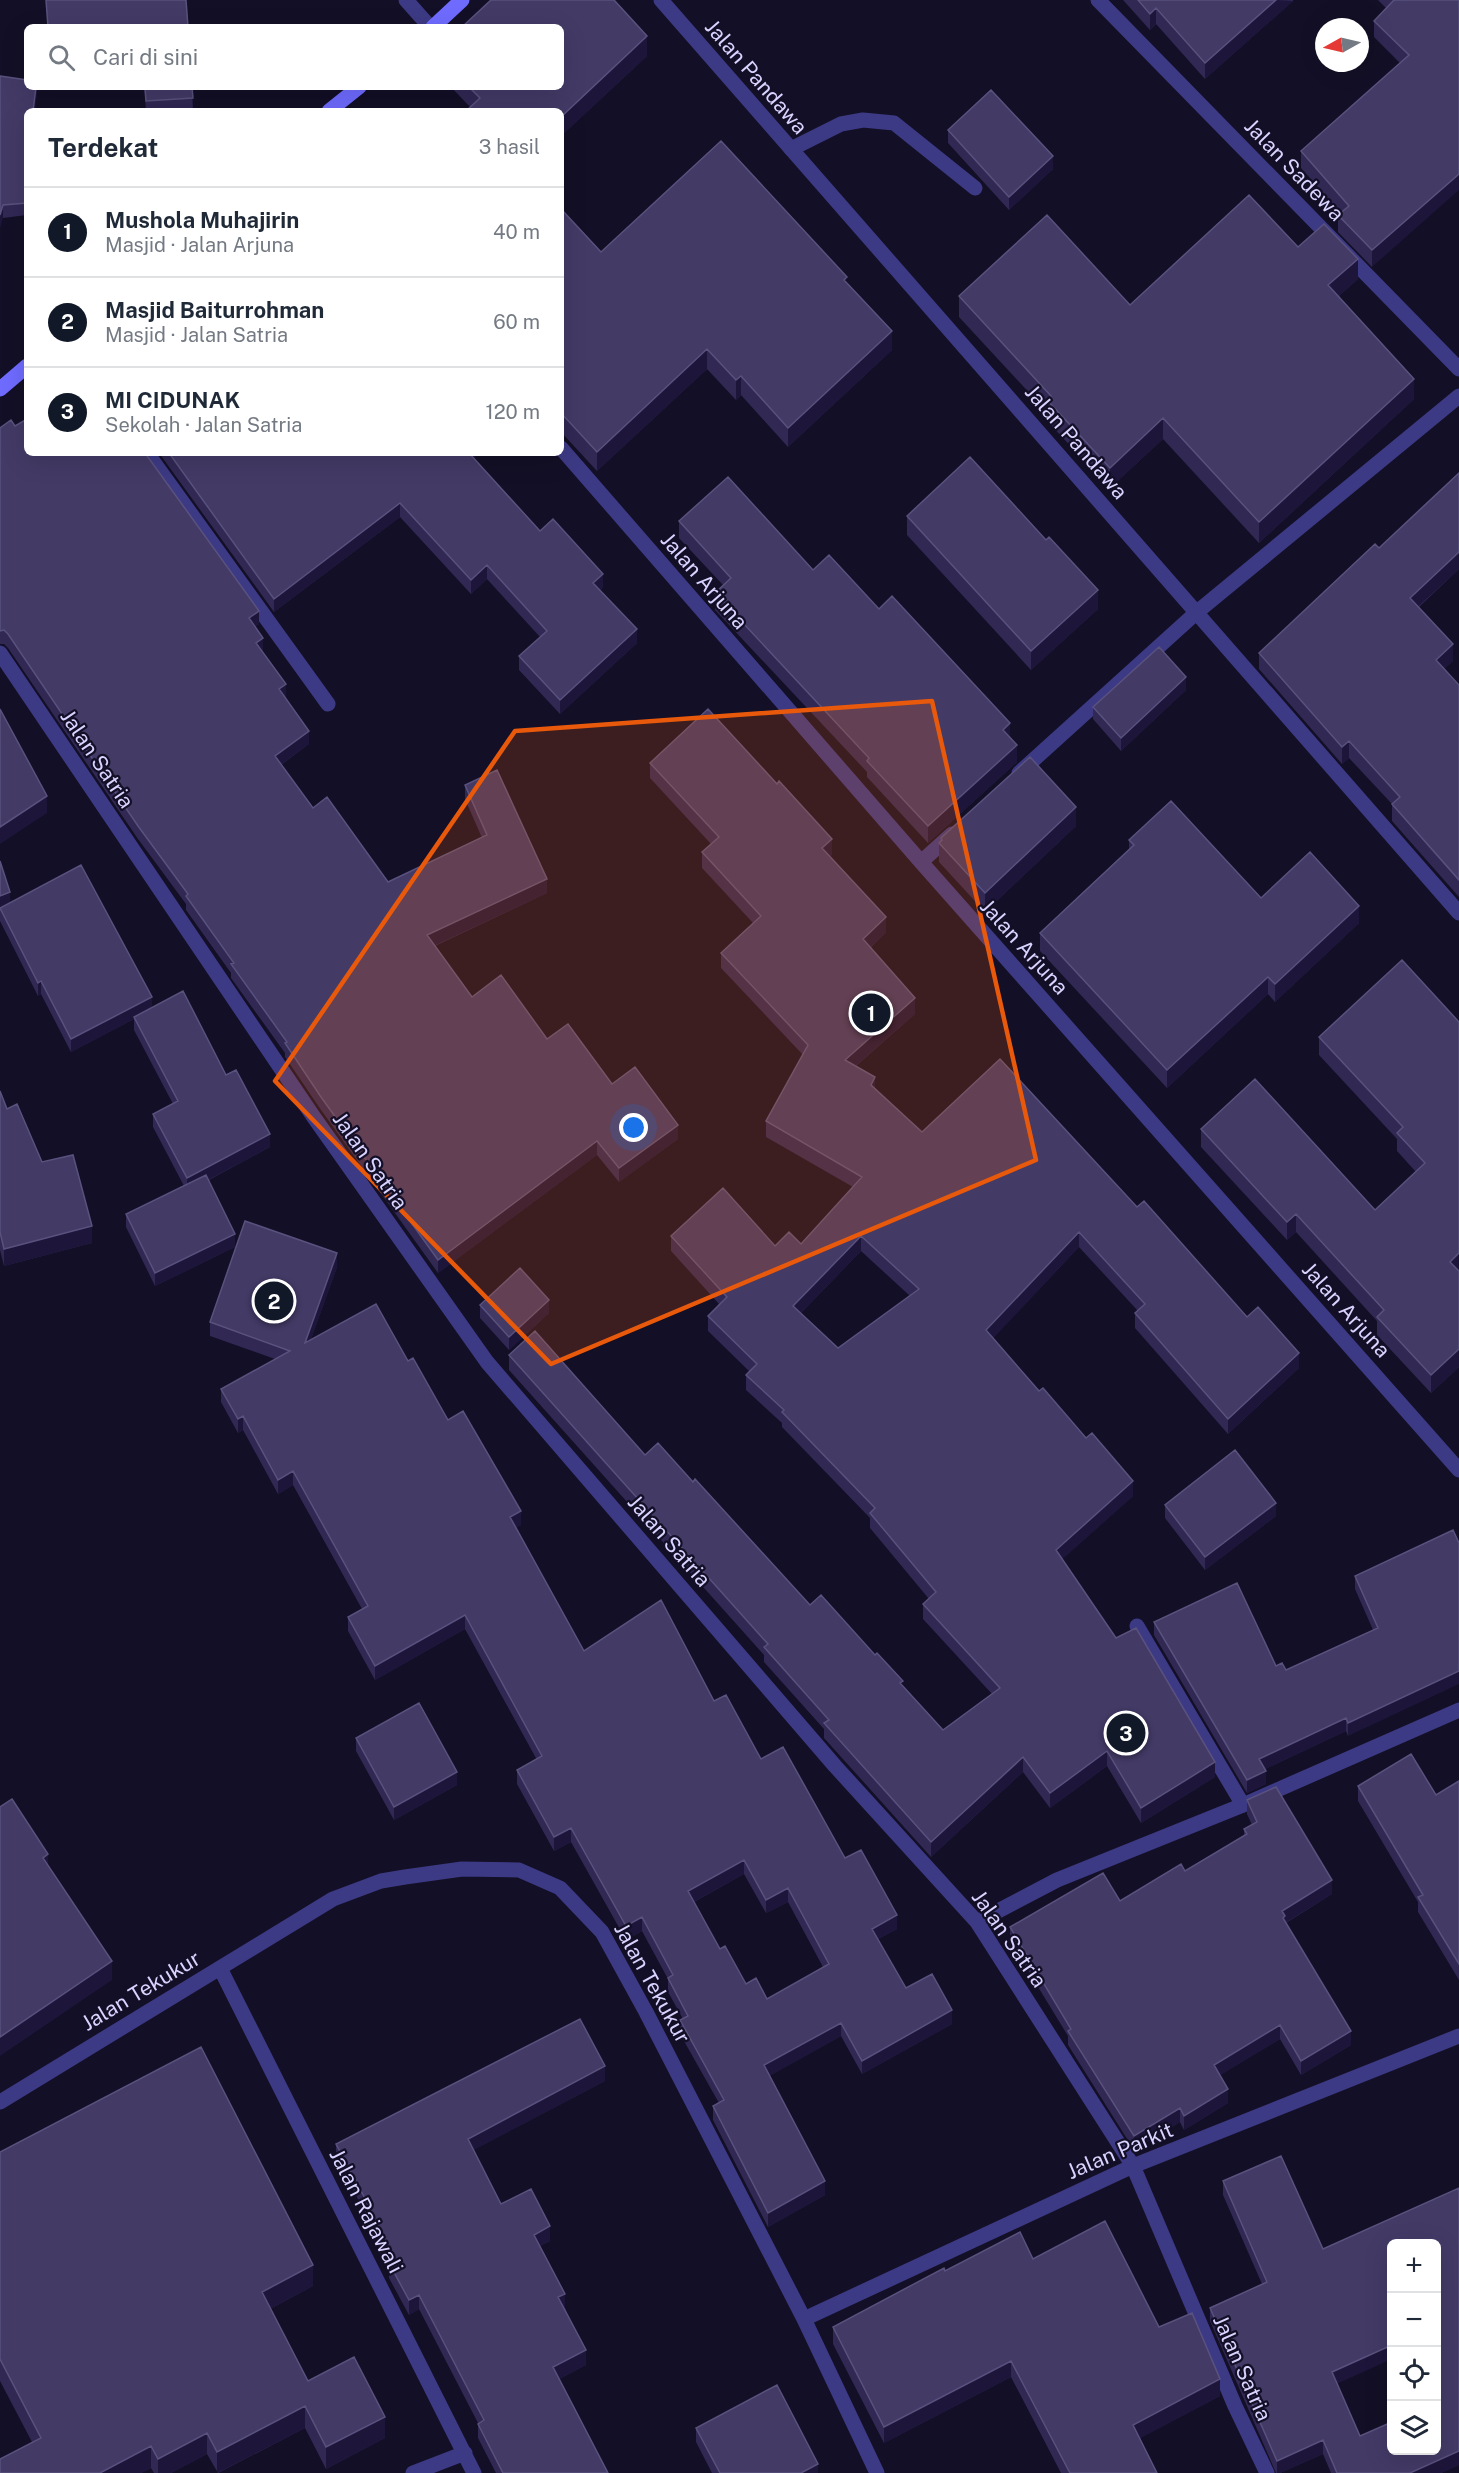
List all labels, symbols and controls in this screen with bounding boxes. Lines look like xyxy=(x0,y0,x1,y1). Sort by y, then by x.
street label: Jalan Pandawa xyxy=(700,14,813,139)
north arrow xyxy=(1315,18,1369,72)
search box xyxy=(24,24,564,90)
icon: search xyxy=(45,41,78,74)
text: Cari di sini xyxy=(93,44,198,70)
street label: Jalan Sadewa xyxy=(1239,113,1349,226)
text: Terdekat xyxy=(48,132,158,163)
text: 3 hasil xyxy=(479,135,540,159)
text: Mushola Muhajirin xyxy=(105,207,299,233)
text: 1 xyxy=(63,220,72,244)
text: 40 m xyxy=(493,220,540,244)
text: Masjid · Jalan Arjuna xyxy=(105,233,294,257)
text: Masjid Baiturrohman xyxy=(105,297,324,323)
text: 2 xyxy=(61,310,74,334)
text: 60 m xyxy=(493,310,540,334)
text: Masjid · Jalan Satria xyxy=(105,323,288,347)
street label: Jalan Pandawa xyxy=(1020,379,1133,504)
text: MI CIDUNAK xyxy=(105,387,240,413)
text: 3 xyxy=(61,400,74,424)
text: 120 m xyxy=(486,400,540,424)
text: Sekolah · Jalan Satria xyxy=(105,413,302,437)
street label: Jalan Arjuna xyxy=(656,527,753,634)
street label: Jalan Satria xyxy=(55,705,139,813)
street label: Jalan Arjuna xyxy=(975,894,1074,999)
pin: 1 xyxy=(852,990,890,1036)
street label: Jalan Satria xyxy=(328,1107,413,1214)
your location xyxy=(619,1113,648,1142)
street label: Jalan Arjuna xyxy=(1297,1257,1396,1362)
pin: 2 xyxy=(254,1278,294,1324)
street label: Jalan Satria xyxy=(623,1490,716,1592)
pin: 3 xyxy=(1106,1710,1146,1756)
street label: Jalan Satria xyxy=(967,1885,1052,1992)
street label: Jalan Tekukur xyxy=(609,1918,696,2047)
street label: Jalan Tekukur xyxy=(77,1945,204,2036)
street label: Jalan Parkit xyxy=(1063,2117,1177,2184)
street label: Jalan Rajawali xyxy=(324,2144,409,2277)
map controls xyxy=(1387,2239,1441,2455)
button: + xyxy=(1387,2239,1441,2293)
button: − xyxy=(1387,2293,1441,2347)
street label: Jalan Satria xyxy=(1208,2311,1277,2425)
button: locate xyxy=(1387,2347,1441,2401)
button: layers xyxy=(1387,2401,1441,2455)

